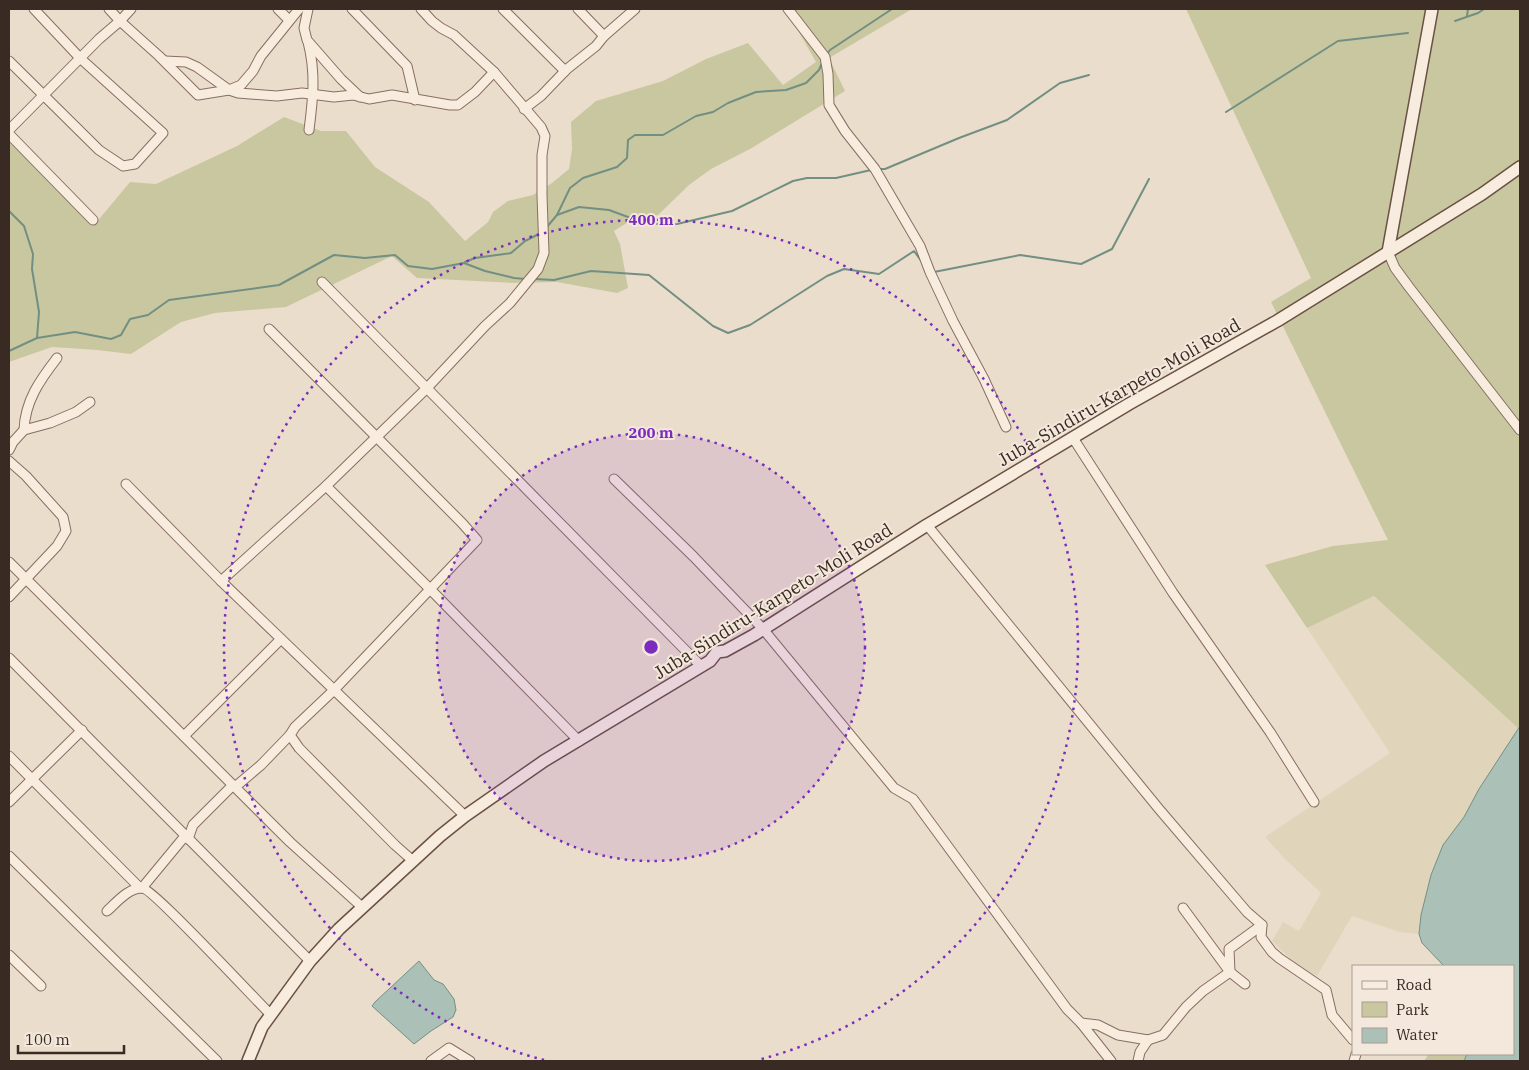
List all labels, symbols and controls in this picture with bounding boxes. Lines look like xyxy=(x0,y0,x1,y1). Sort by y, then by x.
text: 400 m xyxy=(628,210,674,229)
street label: Juba-Sindiru-Karpeto-Moli Road xyxy=(993,313,1245,471)
text: 200 m xyxy=(628,423,674,442)
street label: Juba-Sindiru-Karpeto-Moli Road xyxy=(650,518,896,684)
centre of rings xyxy=(642,638,660,656)
legend xyxy=(1352,965,1514,1055)
text: Road xyxy=(1396,975,1432,994)
text: Park xyxy=(1396,1000,1429,1019)
scale bar xyxy=(18,1022,124,1054)
text: Water xyxy=(1396,1025,1438,1044)
text: 100 m xyxy=(25,1030,70,1049)

